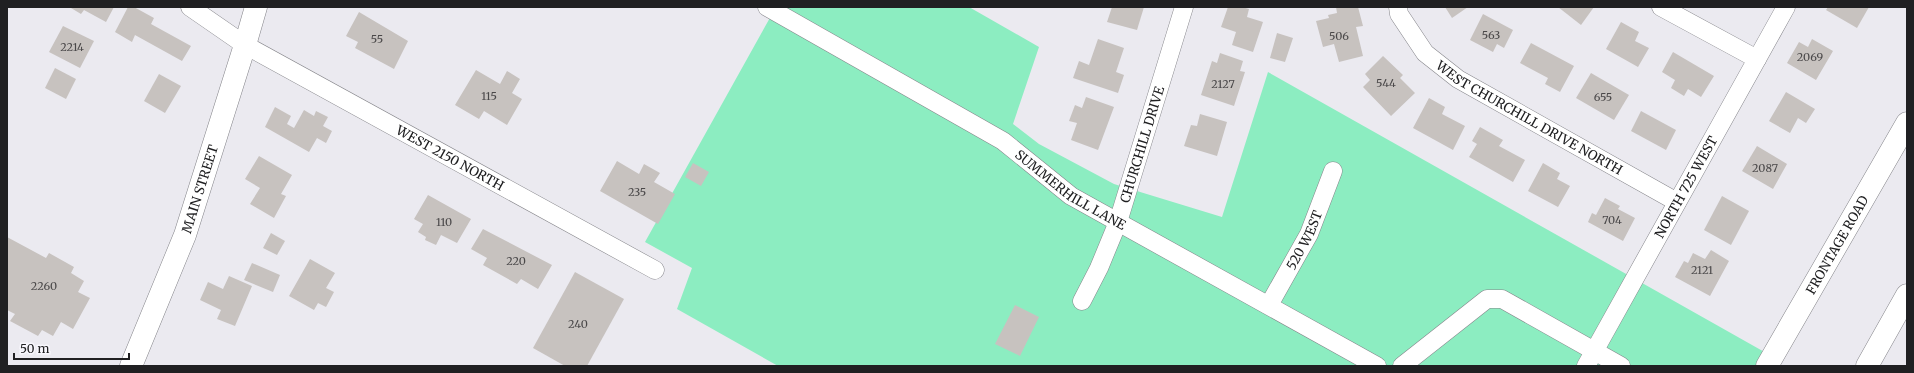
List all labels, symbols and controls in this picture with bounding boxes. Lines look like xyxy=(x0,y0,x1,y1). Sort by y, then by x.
house number: 563 xyxy=(1482,28,1500,42)
house number: 506 xyxy=(1329,29,1349,43)
house number: 55 xyxy=(371,32,383,46)
house number: 2214 xyxy=(60,40,84,54)
house number: 2069 xyxy=(1797,50,1824,64)
street label: WEST CHURCHILL DRIVE NORTH xyxy=(1432,56,1626,178)
house number: 544 xyxy=(1376,76,1396,90)
house number: 2127 xyxy=(1211,77,1235,91)
street label: CHURCHILL DRIVE xyxy=(1116,83,1168,205)
house number: 115 xyxy=(481,89,497,103)
house number: 655 xyxy=(1594,90,1612,104)
street label: WEST 2150 NORTH xyxy=(392,121,507,194)
street label: NORTH 725 WEST xyxy=(1651,133,1721,241)
street label: MAIN STREET xyxy=(178,143,221,235)
street label: SUMMERHILL LANE xyxy=(1012,146,1130,234)
house number: 2087 xyxy=(1752,161,1778,175)
house number: 235 xyxy=(628,185,646,199)
street label: FRONTAGE ROAD xyxy=(1802,192,1872,297)
street label: 520 WEST xyxy=(1282,208,1326,273)
house number: 704 xyxy=(1602,213,1622,227)
house number: 110 xyxy=(436,215,452,229)
house number: 220 xyxy=(506,254,526,268)
house number: 2121 xyxy=(1691,263,1713,277)
house number: 2260 xyxy=(31,279,57,293)
house number: 240 xyxy=(568,317,588,331)
scale bar xyxy=(14,335,129,361)
text: 50 m xyxy=(20,341,49,356)

